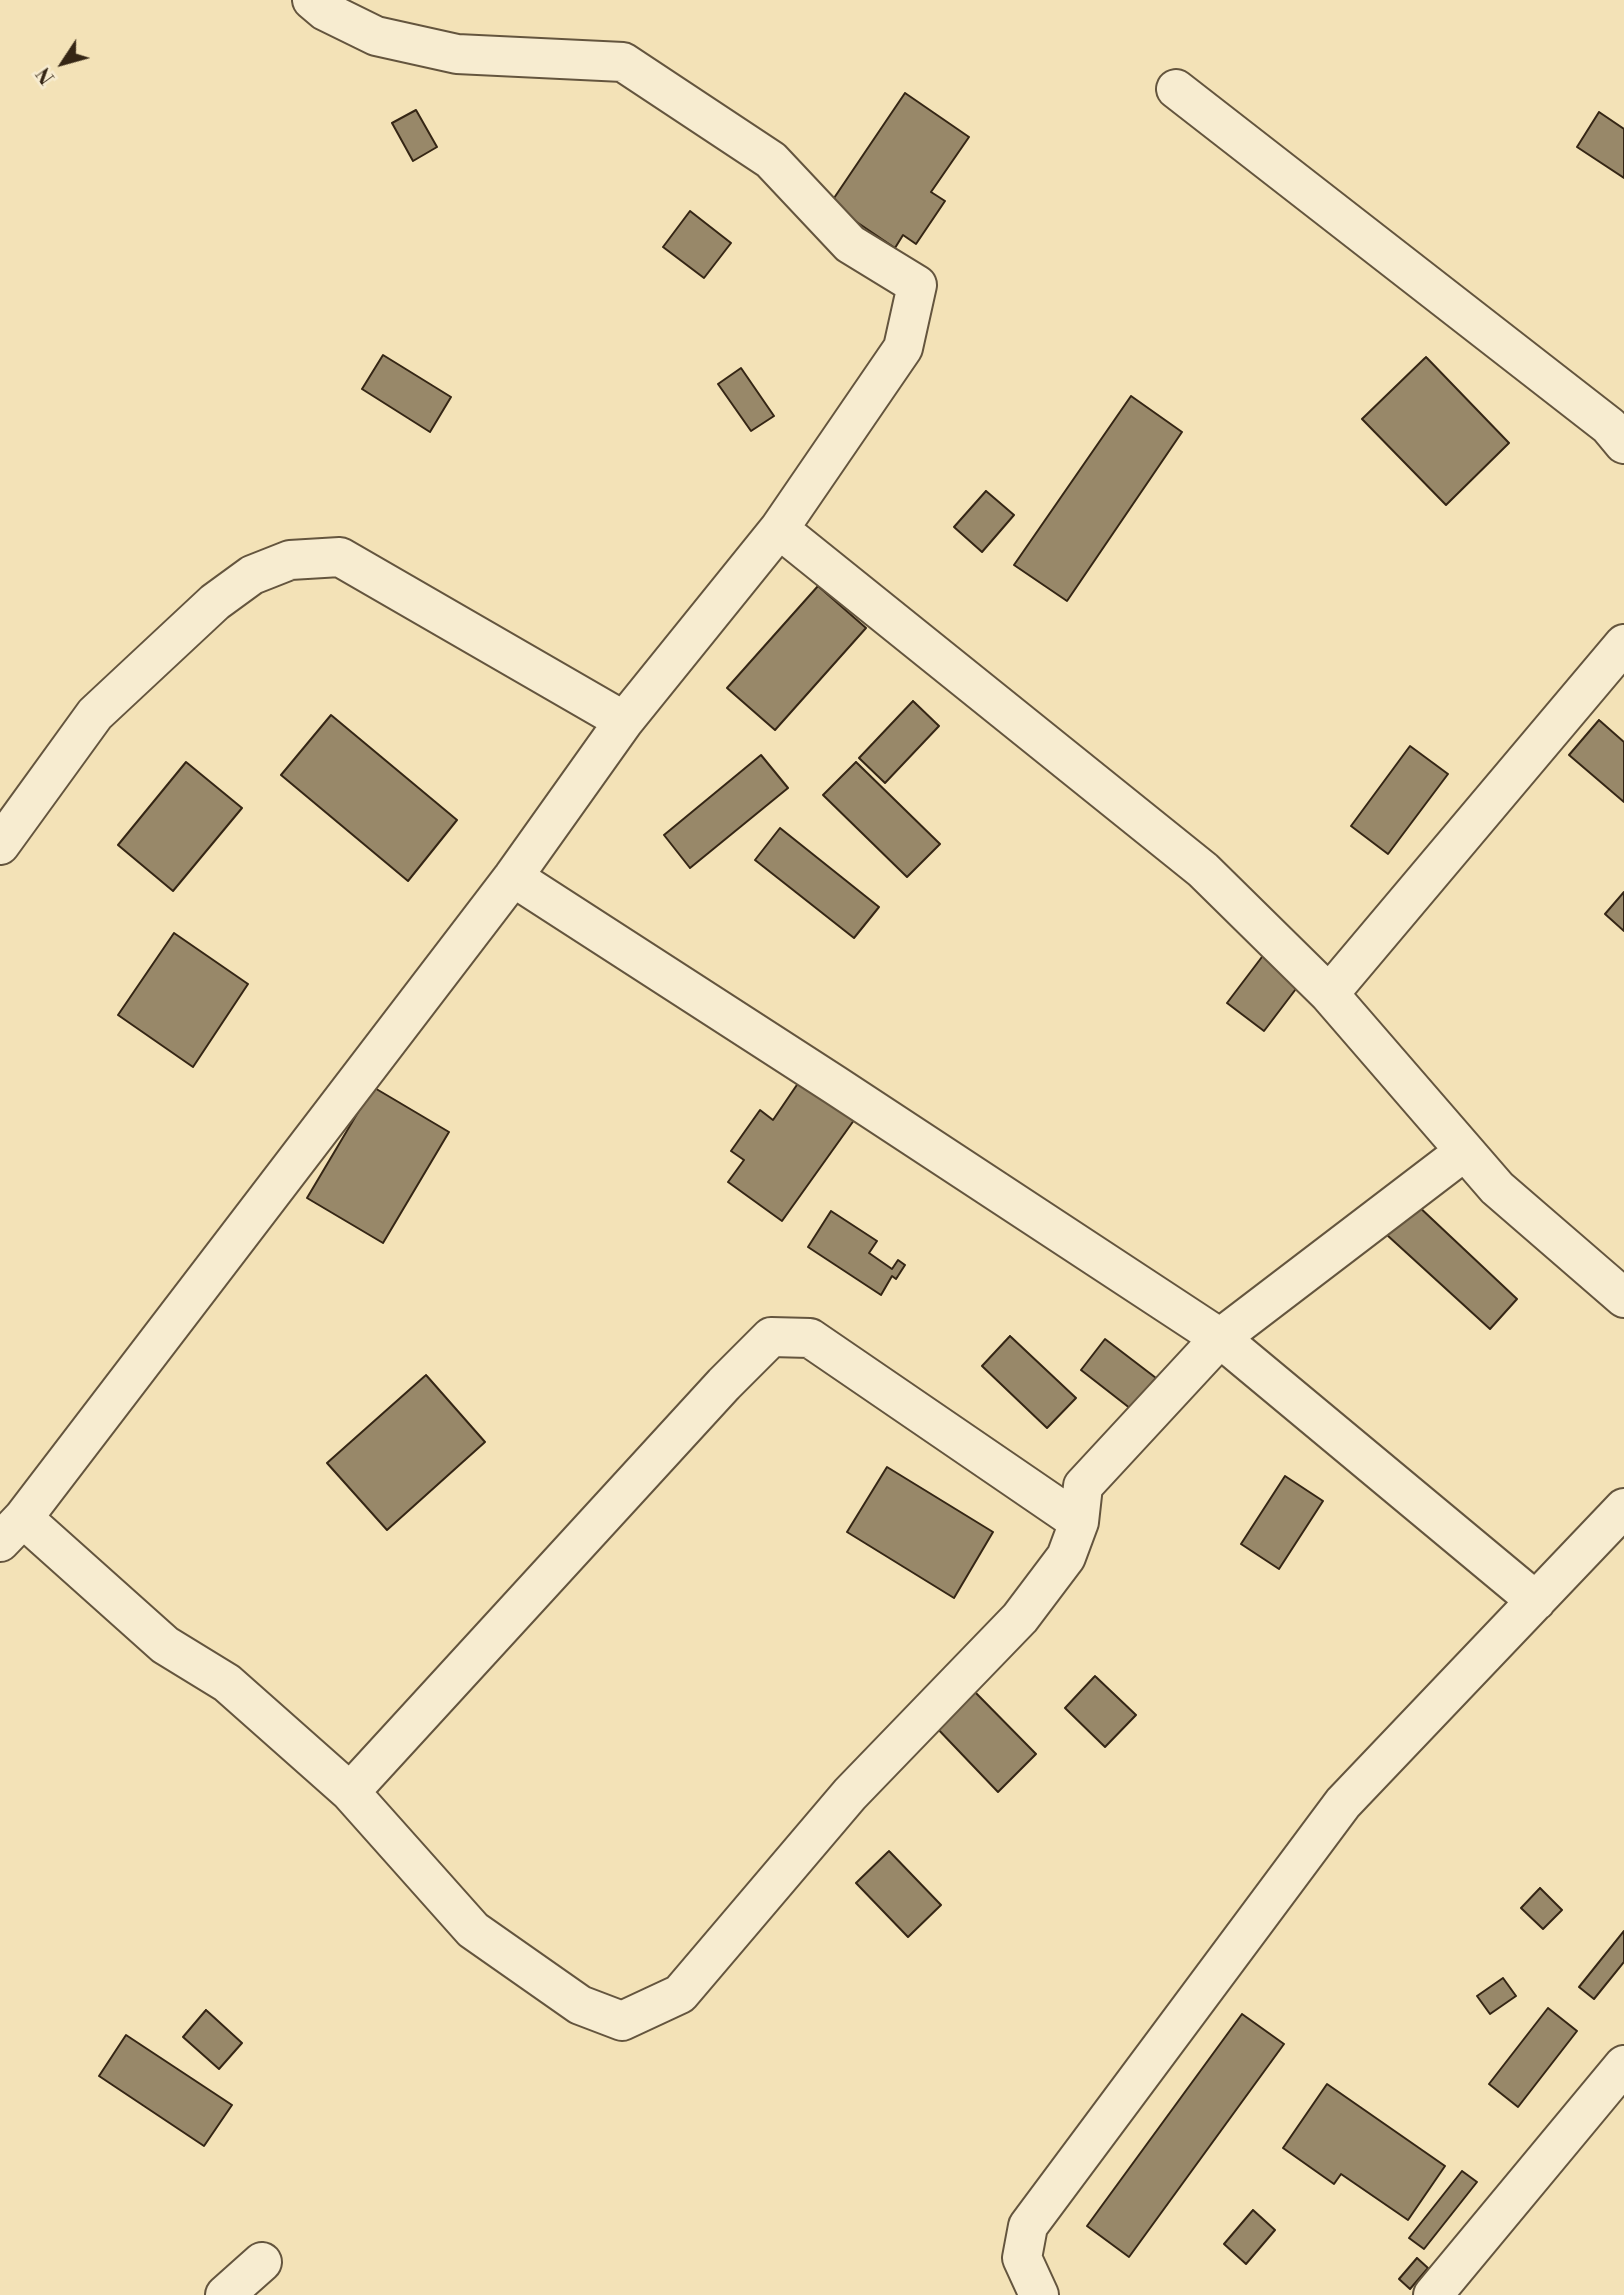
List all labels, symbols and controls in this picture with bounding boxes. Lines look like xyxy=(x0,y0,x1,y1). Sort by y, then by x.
north arrow xyxy=(28,28,98,98)
text: N xyxy=(32,62,60,88)

